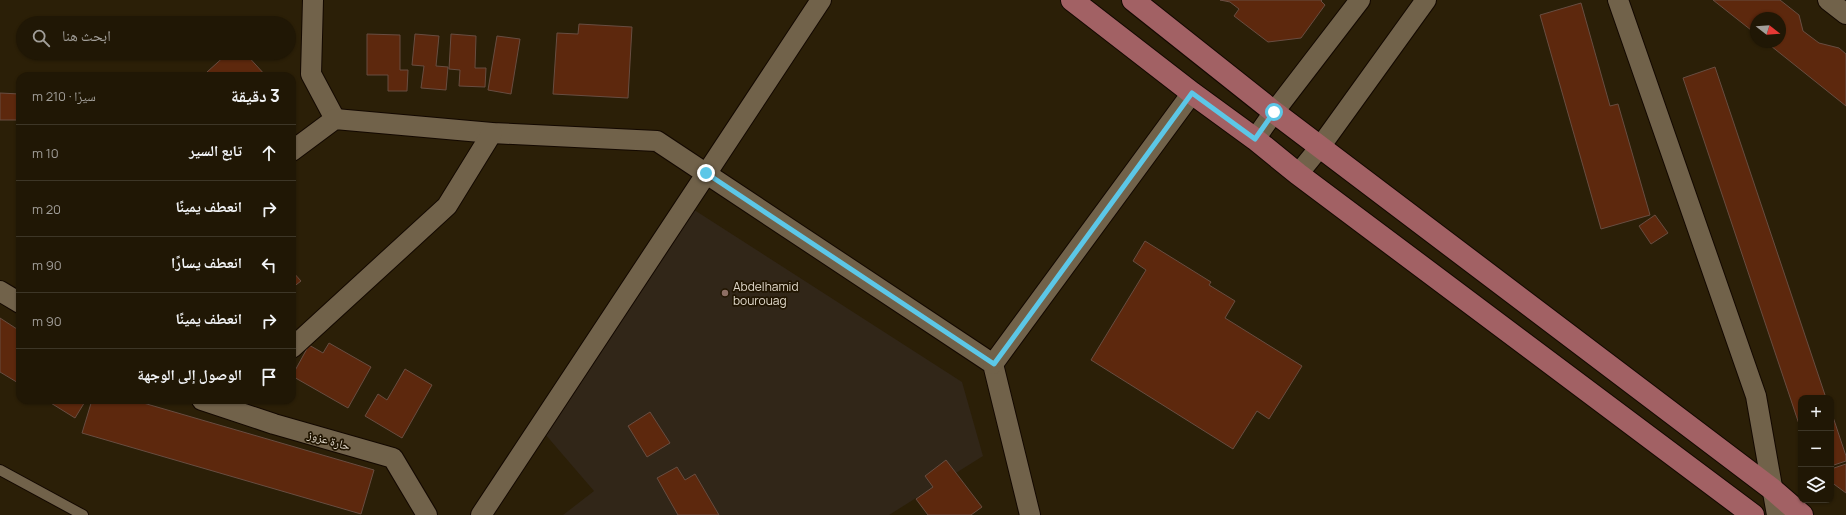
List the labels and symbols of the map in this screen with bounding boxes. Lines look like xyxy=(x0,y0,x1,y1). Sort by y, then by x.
north arrow xyxy=(1750,12,1786,48)
route start xyxy=(1265,103,1283,121)
route end xyxy=(697,164,715,182)
place label: Abdelhamid bourouag xyxy=(733,278,799,309)
marker: Abdelhamid bourouag xyxy=(720,288,730,298)
street label: حارة عزوز xyxy=(305,426,353,454)

